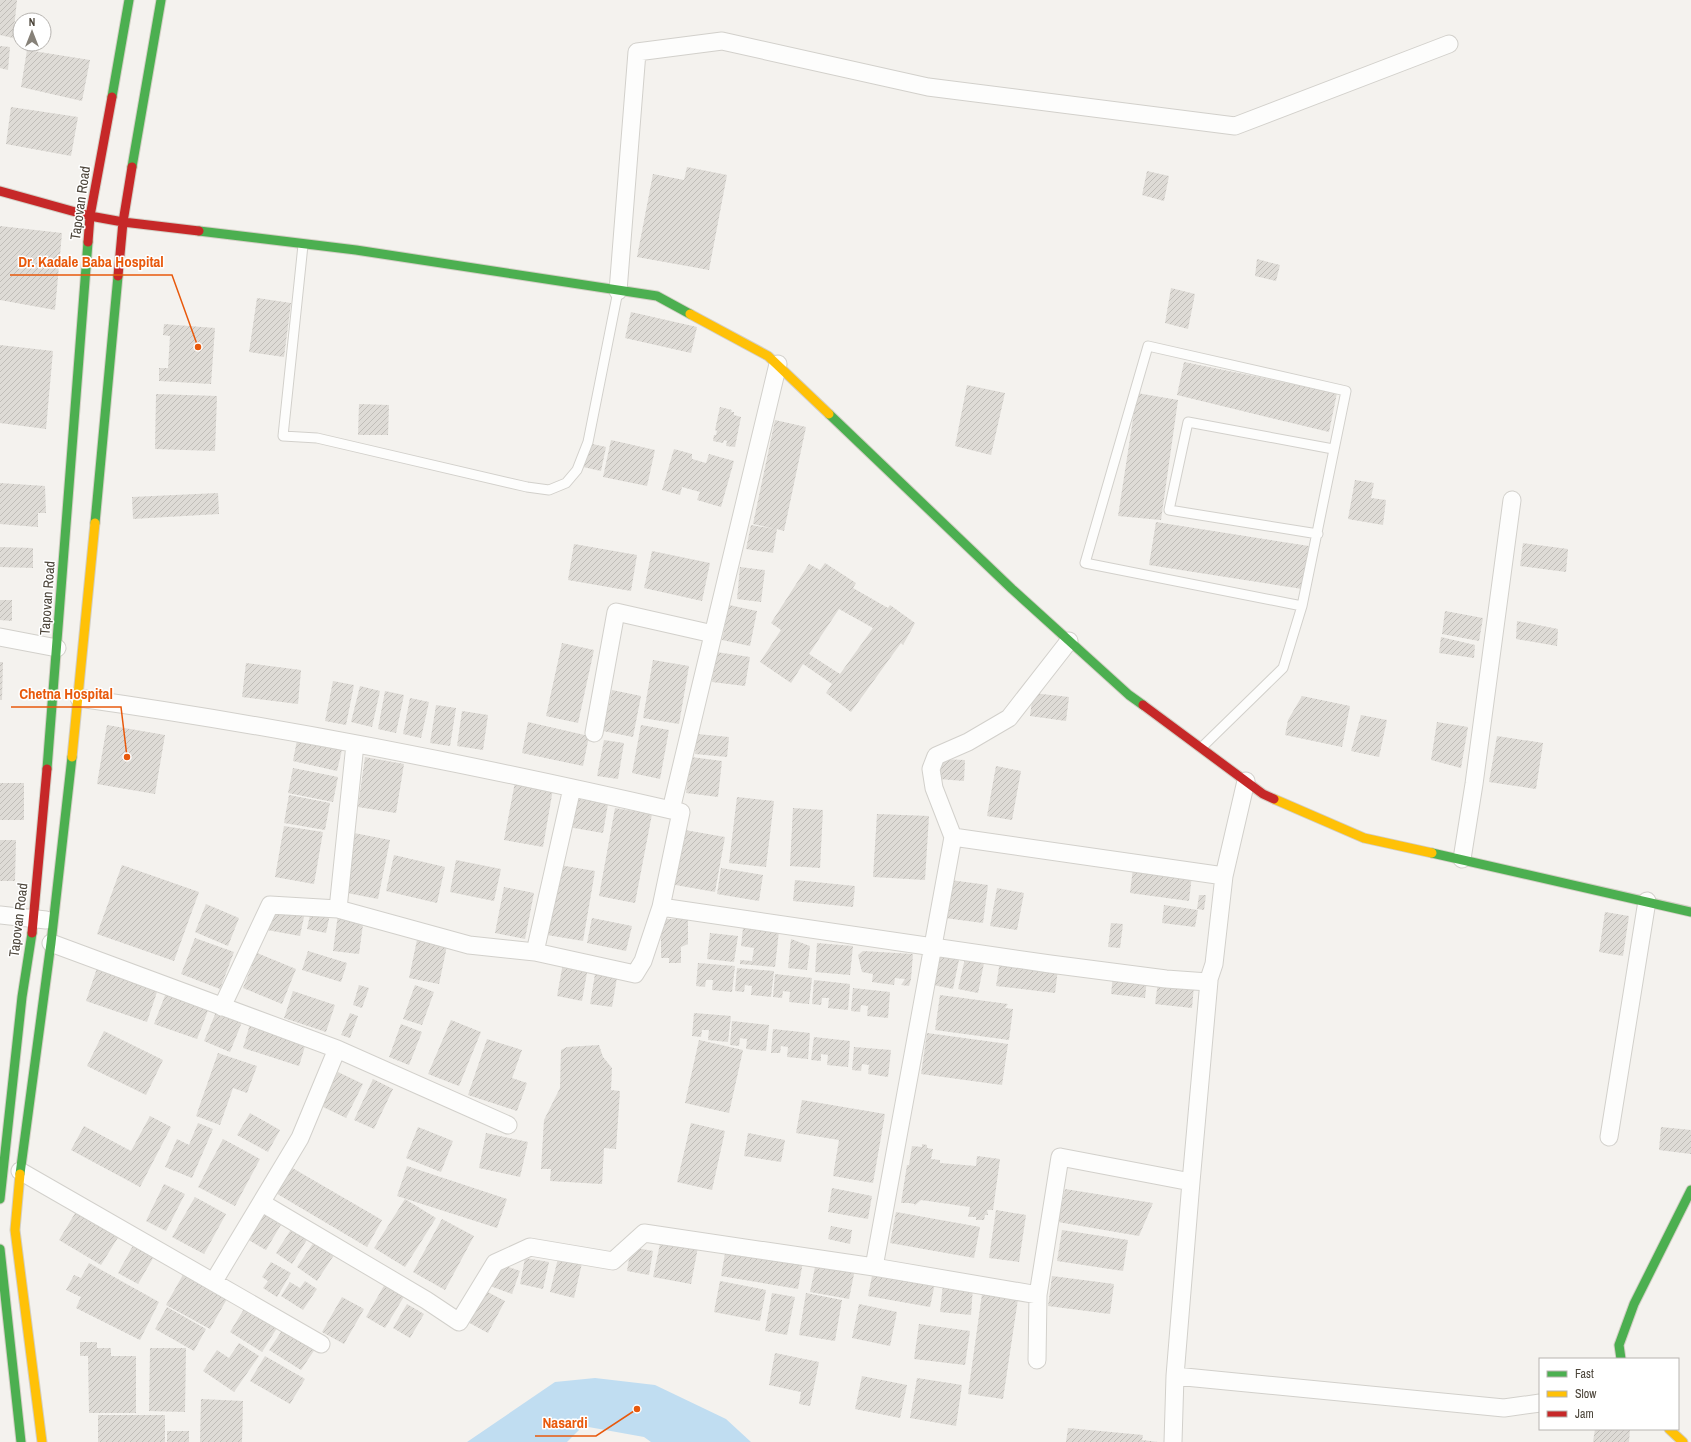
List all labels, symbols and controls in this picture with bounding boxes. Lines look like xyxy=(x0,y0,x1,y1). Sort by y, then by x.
north arrow xyxy=(12,12,52,52)
text: N xyxy=(29,15,35,29)
street label: Tapovan Road xyxy=(66,165,94,241)
callout: Dr. Kadale Baba Hospital xyxy=(10,248,172,275)
text: Dr. Kadale Baba Hospital xyxy=(18,251,164,272)
street label: Tapovan Road xyxy=(35,560,59,636)
callout: Chetna Hospital xyxy=(11,680,121,707)
text: Chetna Hospital xyxy=(19,683,113,704)
street label: Tapovan Road xyxy=(5,882,31,958)
legend xyxy=(1539,1358,1679,1430)
text: Fast xyxy=(1575,1366,1594,1382)
text: Slow xyxy=(1575,1386,1597,1402)
text: Jam xyxy=(1575,1406,1594,1422)
callout: Nasardi xyxy=(535,1409,596,1436)
text: Nasardi xyxy=(542,1412,588,1433)

